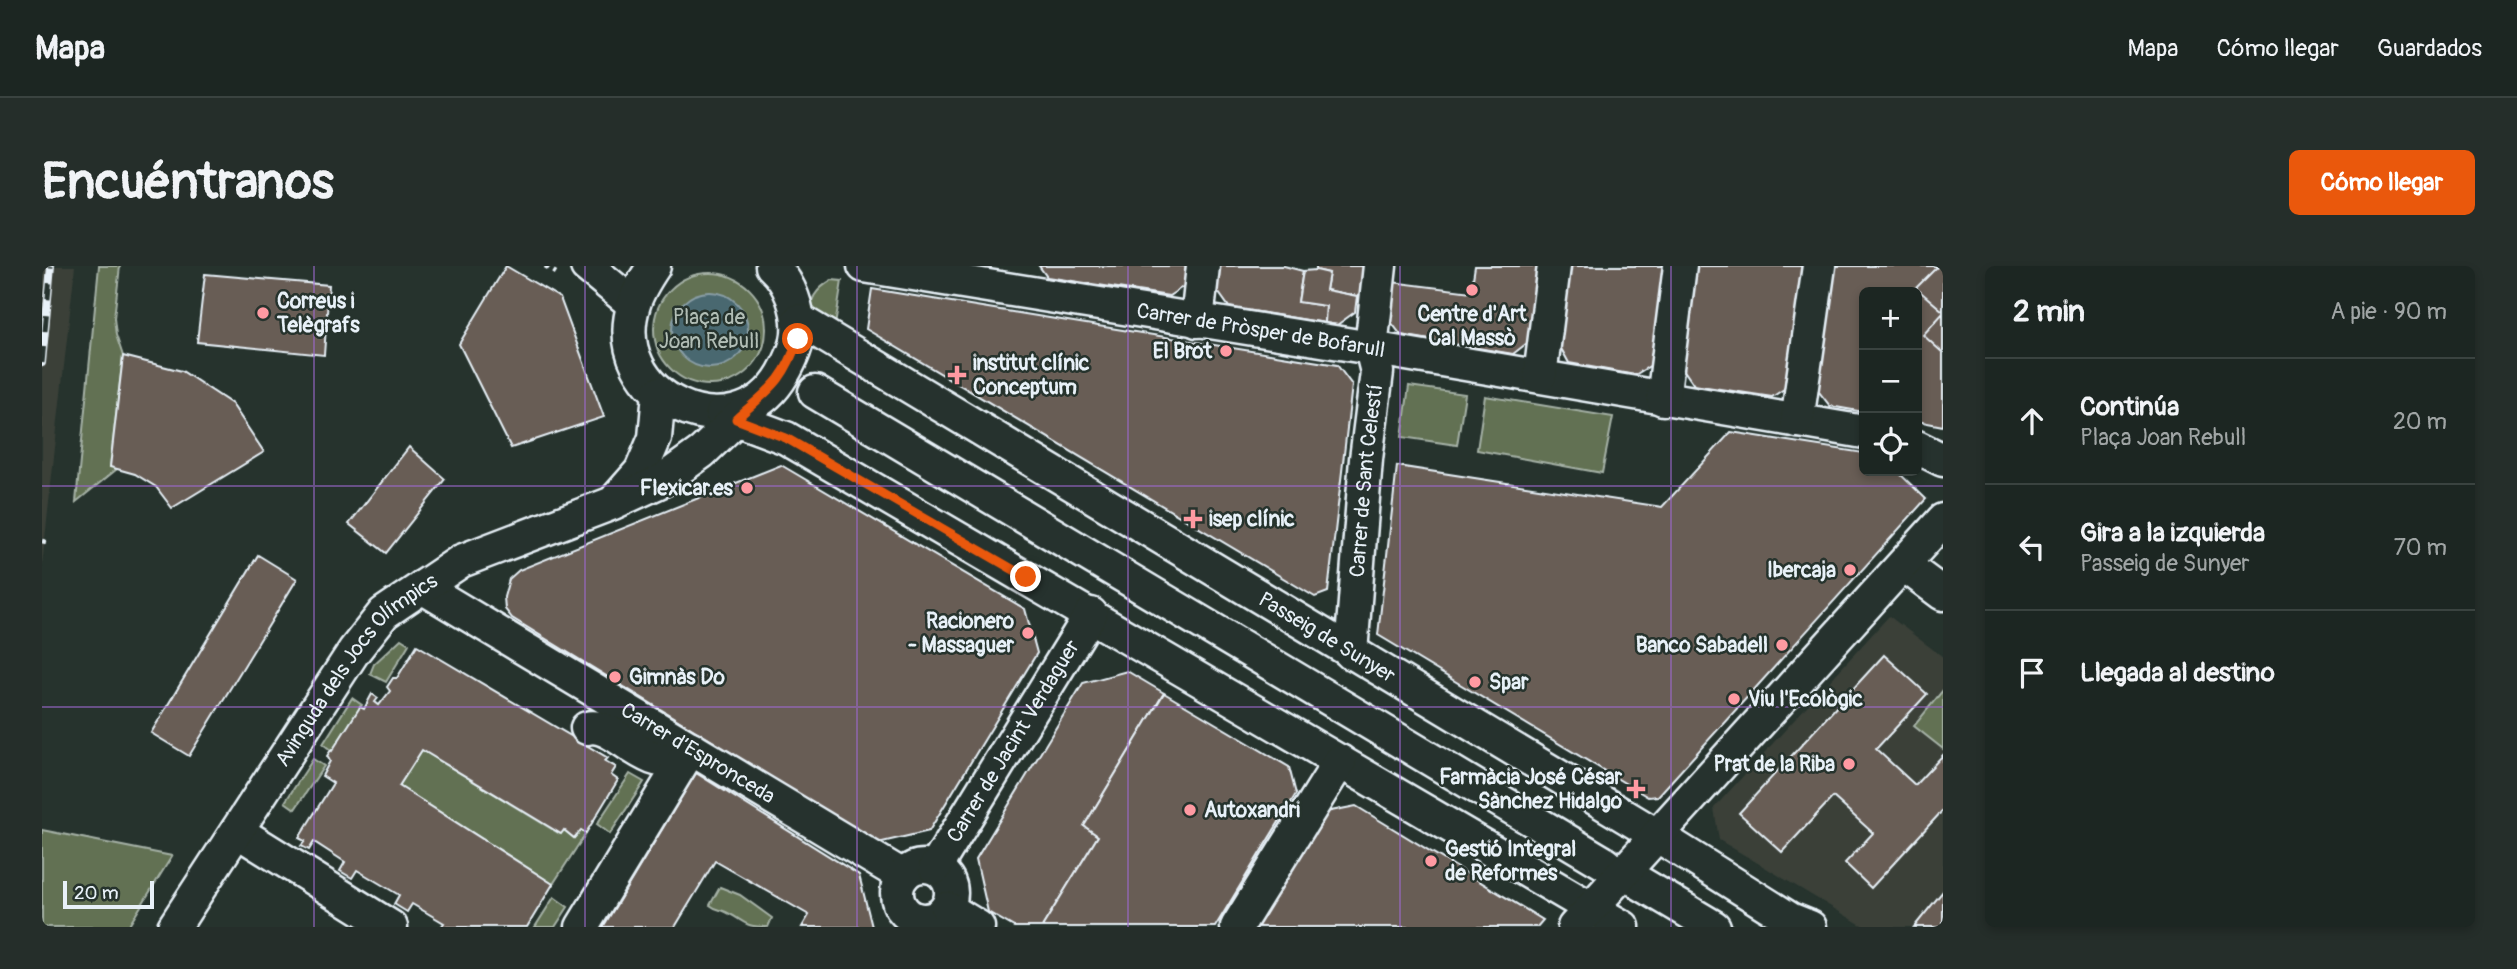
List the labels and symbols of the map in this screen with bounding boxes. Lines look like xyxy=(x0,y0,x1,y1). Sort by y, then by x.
marker: Centre d'Art Cal Massò xyxy=(1464,282,1480,298)
place label: Correus i Telègrafs xyxy=(276,288,360,339)
street label: Carrer de Pròsper de Bofarull xyxy=(1135,297,1387,364)
place label: Centre d'Art Cal Massò xyxy=(1417,301,1527,352)
park label: Plaça de Joan Rebull xyxy=(659,304,759,355)
marker: Correus i Telègrafs xyxy=(255,305,271,321)
route start xyxy=(782,323,813,354)
place label: El Brot xyxy=(1153,338,1213,365)
marker: El Brot xyxy=(1218,343,1234,359)
place label: institut clínic Conceptum xyxy=(973,350,1090,401)
marker: institut clínic Conceptum xyxy=(947,365,967,385)
street label: Carrer de Sant Celestí xyxy=(1343,383,1389,578)
place label: Flexicar.es xyxy=(640,475,734,502)
marker: Flexicar.es xyxy=(739,480,755,496)
place label: isep clínic xyxy=(1209,506,1295,533)
marker: isep clínic xyxy=(1183,509,1203,529)
place label: Ibercaja xyxy=(1767,557,1836,584)
route end xyxy=(1010,561,1041,592)
marker: Ibercaja xyxy=(1842,562,1858,578)
street label: Avinguda dels Jocs Olímpics xyxy=(269,567,443,772)
street label: Passeig de Sunyer xyxy=(1254,586,1401,689)
place label: Racionero - Massaguer xyxy=(908,608,1015,659)
marker: Racionero - Massaguer xyxy=(1020,625,1036,641)
place label: Banco Sabadell xyxy=(1636,632,1768,659)
street label: Carrer de Jacint Verdaguer xyxy=(941,634,1086,847)
marker: Banco Sabadell xyxy=(1774,637,1790,653)
place label: Gimnàs Do xyxy=(629,664,725,691)
marker: Gimnàs Do xyxy=(607,669,623,685)
place label: Spar xyxy=(1489,669,1529,696)
marker: Spar xyxy=(1467,674,1483,690)
place label: Viu l'Ecològic xyxy=(1748,686,1863,713)
marker: Viu l'Ecològic xyxy=(1726,691,1742,707)
street label: Carrer d’Espronceda xyxy=(616,696,780,810)
place label: Prat de la Riba xyxy=(1713,751,1835,778)
marker: Prat de la Riba xyxy=(1841,756,1857,772)
place label: Farmàcia José César Sànchez Hidalgo xyxy=(1439,764,1623,815)
marker: Farmàcia José César Sànchez Hidalgo xyxy=(1628,781,1644,797)
place label: Autoxandri xyxy=(1204,797,1300,824)
marker: Autoxandri xyxy=(1182,802,1198,818)
place label: Gestió Integral de Reformes xyxy=(1445,836,1576,887)
marker: Gestió Integral de Reformes xyxy=(1423,853,1439,869)
scale bar xyxy=(63,878,154,910)

